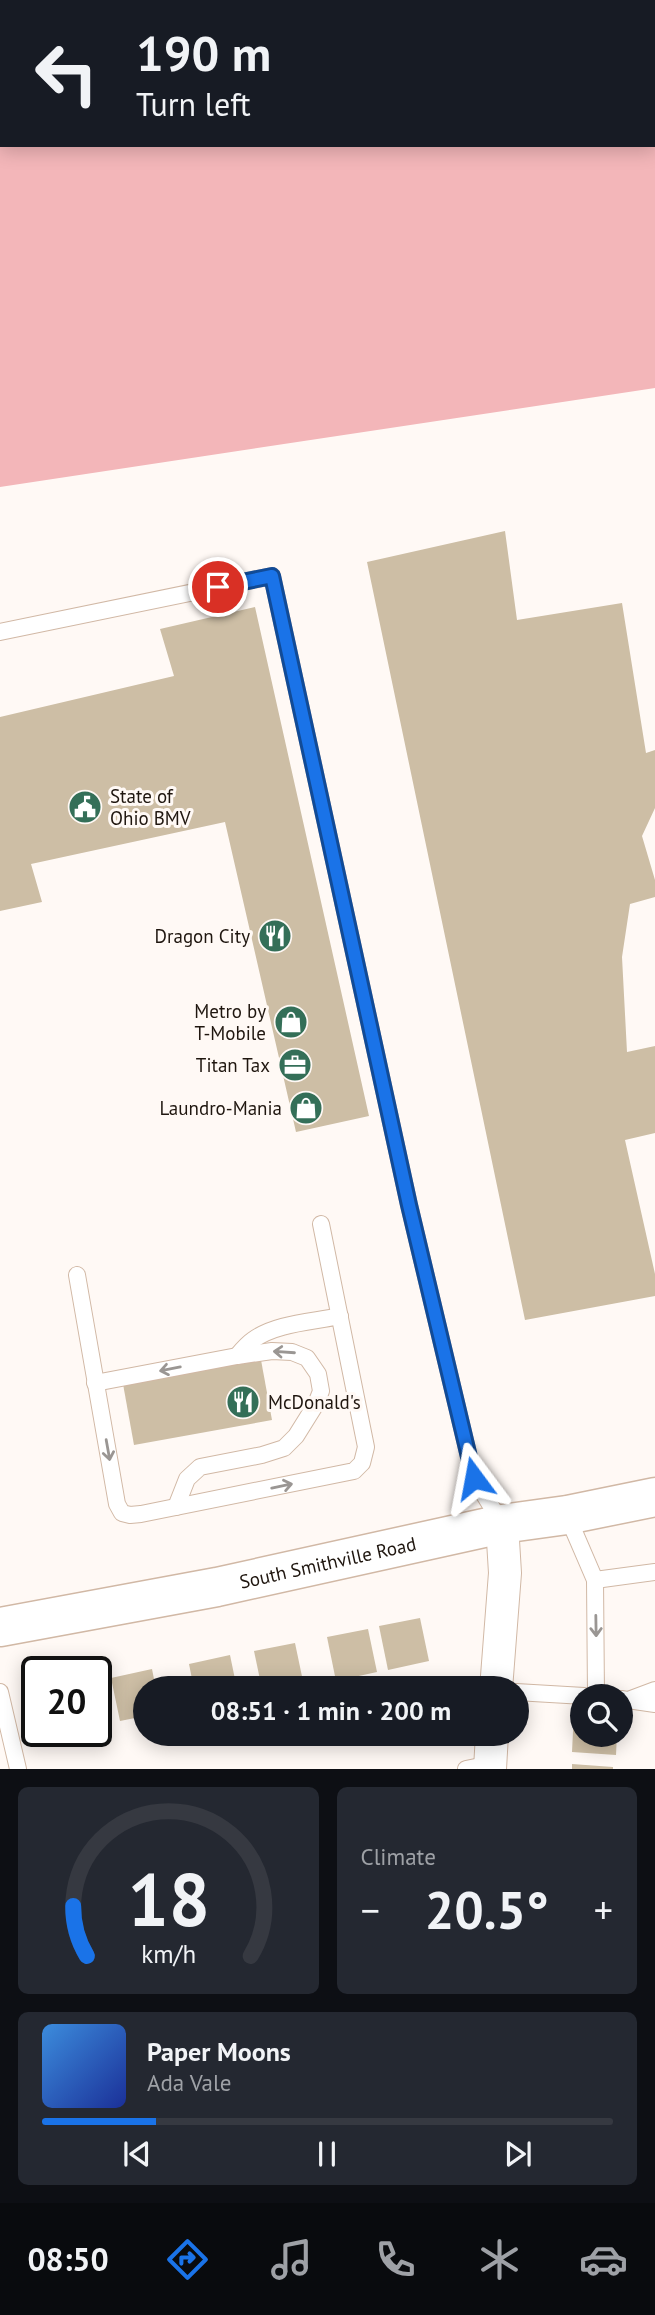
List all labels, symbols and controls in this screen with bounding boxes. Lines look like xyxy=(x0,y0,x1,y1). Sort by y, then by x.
text: 190 m xyxy=(136,21,271,85)
icon: left xyxy=(21,28,112,119)
text: Turn left xyxy=(136,83,251,125)
pin xyxy=(188,557,248,617)
icon: arrive xyxy=(199,568,237,606)
place label: State of Ohio BMV xyxy=(110,784,191,830)
public building icon: State of Ohio BMV xyxy=(66,788,104,826)
restaurant icon: Dragon City xyxy=(256,917,294,955)
place label: Dragon City xyxy=(155,924,250,948)
place label: Metro by T-Mobile xyxy=(194,999,266,1045)
shop icon: Metro by T-Mobile xyxy=(272,1003,310,1041)
office icon: Titan Tax xyxy=(276,1046,314,1084)
place label: Titan Tax xyxy=(196,1053,270,1077)
shop icon: Laundro-Mania xyxy=(287,1089,325,1127)
place label: Laundro-Mania xyxy=(159,1096,282,1120)
one-way arrow xyxy=(273,1345,296,1358)
one-way arrow xyxy=(159,1362,182,1376)
restaurant icon: McDonald's xyxy=(224,1383,262,1421)
place label: McDonald's xyxy=(268,1390,361,1414)
one-way arrow xyxy=(101,1438,115,1461)
position arrow xyxy=(437,1441,511,1515)
one-way arrow xyxy=(270,1478,293,1492)
street label: South Smithville Road xyxy=(237,1531,418,1594)
one-way arrow xyxy=(589,1614,602,1637)
speed limit sign: 20 xyxy=(21,1656,112,1747)
map controls xyxy=(570,1684,633,1747)
button: search xyxy=(570,1684,633,1747)
text: 08:51 · 1 min · 200 m xyxy=(211,1694,451,1727)
text: Climate xyxy=(361,1842,436,1871)
text: 18 xyxy=(127,1853,210,1947)
text: 20.5° xyxy=(425,1876,549,1943)
text: − xyxy=(361,1885,380,1934)
text: + xyxy=(594,1885,613,1934)
text: km/h xyxy=(141,1938,196,1970)
text: Paper Moons xyxy=(147,2035,291,2068)
text: Ada Vale xyxy=(147,2068,231,2097)
icon: previous xyxy=(118,2135,156,2173)
icon: pause xyxy=(308,2135,346,2173)
icon: next xyxy=(499,2135,537,2173)
icon: directions xyxy=(163,2235,212,2284)
icon: music xyxy=(267,2235,316,2284)
icon: phone xyxy=(371,2235,420,2284)
icon: climate xyxy=(475,2235,524,2284)
icon: car xyxy=(579,2235,628,2284)
text: 08:50 xyxy=(27,2238,109,2280)

